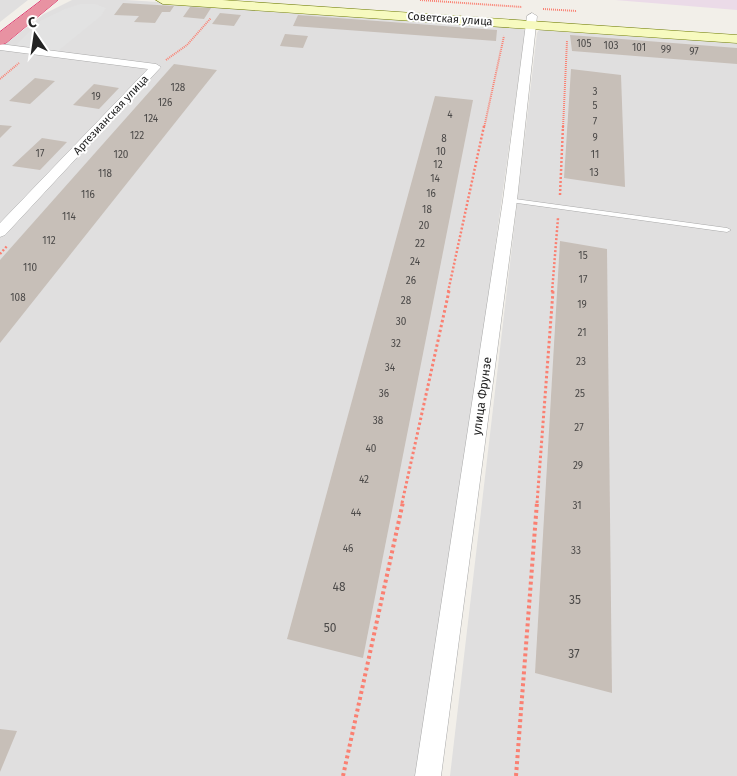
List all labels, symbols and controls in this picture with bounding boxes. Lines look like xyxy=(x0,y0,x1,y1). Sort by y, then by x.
north arrow xyxy=(10,10,60,60)
street label: Советская улица xyxy=(407,10,493,28)
text: С xyxy=(26,14,38,32)
house number: 105 xyxy=(577,38,591,50)
house number: 103 xyxy=(604,40,618,52)
house number: 101 xyxy=(632,42,646,54)
house number: 99 xyxy=(661,44,671,56)
house number: 97 xyxy=(689,46,699,58)
street label: Артезианская улица xyxy=(71,73,151,157)
house number: 128 xyxy=(171,82,186,94)
house number: 3 xyxy=(593,86,598,98)
house number: 19 xyxy=(91,91,101,103)
house number: 126 xyxy=(158,97,172,109)
house number: 5 xyxy=(592,100,598,112)
house number: 4 xyxy=(447,109,453,121)
house number: 124 xyxy=(144,113,159,125)
house number: 7 xyxy=(593,116,598,128)
house number: 122 xyxy=(130,130,144,142)
house number: 9 xyxy=(592,132,598,144)
house number: 8 xyxy=(441,133,447,145)
house number: 10 xyxy=(436,146,446,158)
house number: 17 xyxy=(36,148,45,160)
house number: 120 xyxy=(114,149,129,161)
house number: 11 xyxy=(591,149,599,161)
house number: 12 xyxy=(433,159,443,171)
house number: 13 xyxy=(589,167,599,179)
house number: 118 xyxy=(98,168,113,180)
house number: 14 xyxy=(430,173,441,185)
house number: 16 xyxy=(426,188,436,200)
house number: 116 xyxy=(81,189,95,201)
house number: 18 xyxy=(422,204,432,216)
house number: 114 xyxy=(62,211,77,223)
house number: 20 xyxy=(419,220,430,232)
house number: 112 xyxy=(42,235,56,247)
house number: 22 xyxy=(415,238,425,250)
house number: 15 xyxy=(578,250,588,262)
house number: 24 xyxy=(410,256,421,268)
house number: 110 xyxy=(23,262,37,274)
house number: 17 xyxy=(579,274,588,286)
house number: 26 xyxy=(406,275,416,287)
house number: 108 xyxy=(10,292,26,304)
house number: 28 xyxy=(401,295,412,307)
house number: 19 xyxy=(577,299,587,311)
house number: 30 xyxy=(396,316,407,328)
house number: 21 xyxy=(577,327,587,339)
house number: 32 xyxy=(391,338,401,350)
street label: улица Фрунзе xyxy=(470,356,494,436)
house number: 23 xyxy=(576,356,586,368)
house number: 34 xyxy=(385,362,396,374)
house number: 36 xyxy=(379,388,389,400)
house number: 25 xyxy=(575,388,585,400)
house number: 38 xyxy=(373,415,384,427)
house number: 27 xyxy=(574,422,584,434)
house number: 40 xyxy=(366,443,377,455)
house number: 29 xyxy=(573,460,583,472)
house number: 42 xyxy=(359,474,369,486)
house number: 31 xyxy=(572,500,582,512)
house number: 44 xyxy=(351,507,362,519)
house number: 46 xyxy=(343,543,353,555)
house number: 33 xyxy=(571,545,581,557)
house number: 48 xyxy=(333,580,346,594)
house number: 35 xyxy=(569,593,581,607)
house number: 50 xyxy=(324,621,337,635)
house number: 37 xyxy=(568,647,580,661)

